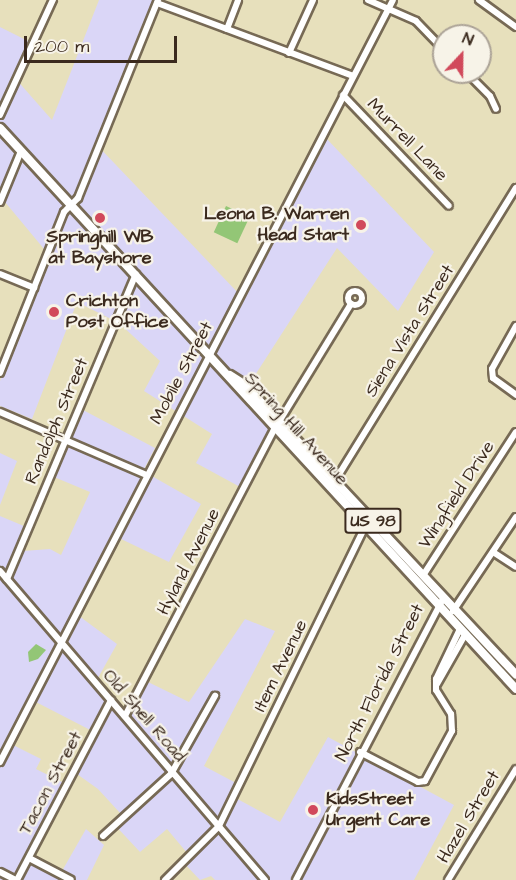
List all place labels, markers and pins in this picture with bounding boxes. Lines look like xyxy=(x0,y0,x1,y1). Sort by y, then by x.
place label: Leona B. Warren Head Start xyxy=(204,204,349,246)
marker: Springhill WB at Bayshore xyxy=(93,211,107,225)
marker: Leona B. Warren Head Start xyxy=(354,218,368,232)
place label: Springhill WB at Bayshore xyxy=(47,227,153,270)
place label: Crichton Post Office xyxy=(66,291,168,334)
marker: Crichton Post Office xyxy=(47,305,61,319)
place label: KidsStreet Urgent Care xyxy=(326,789,430,832)
marker: KidsStreet Urgent Care xyxy=(304,801,322,819)

